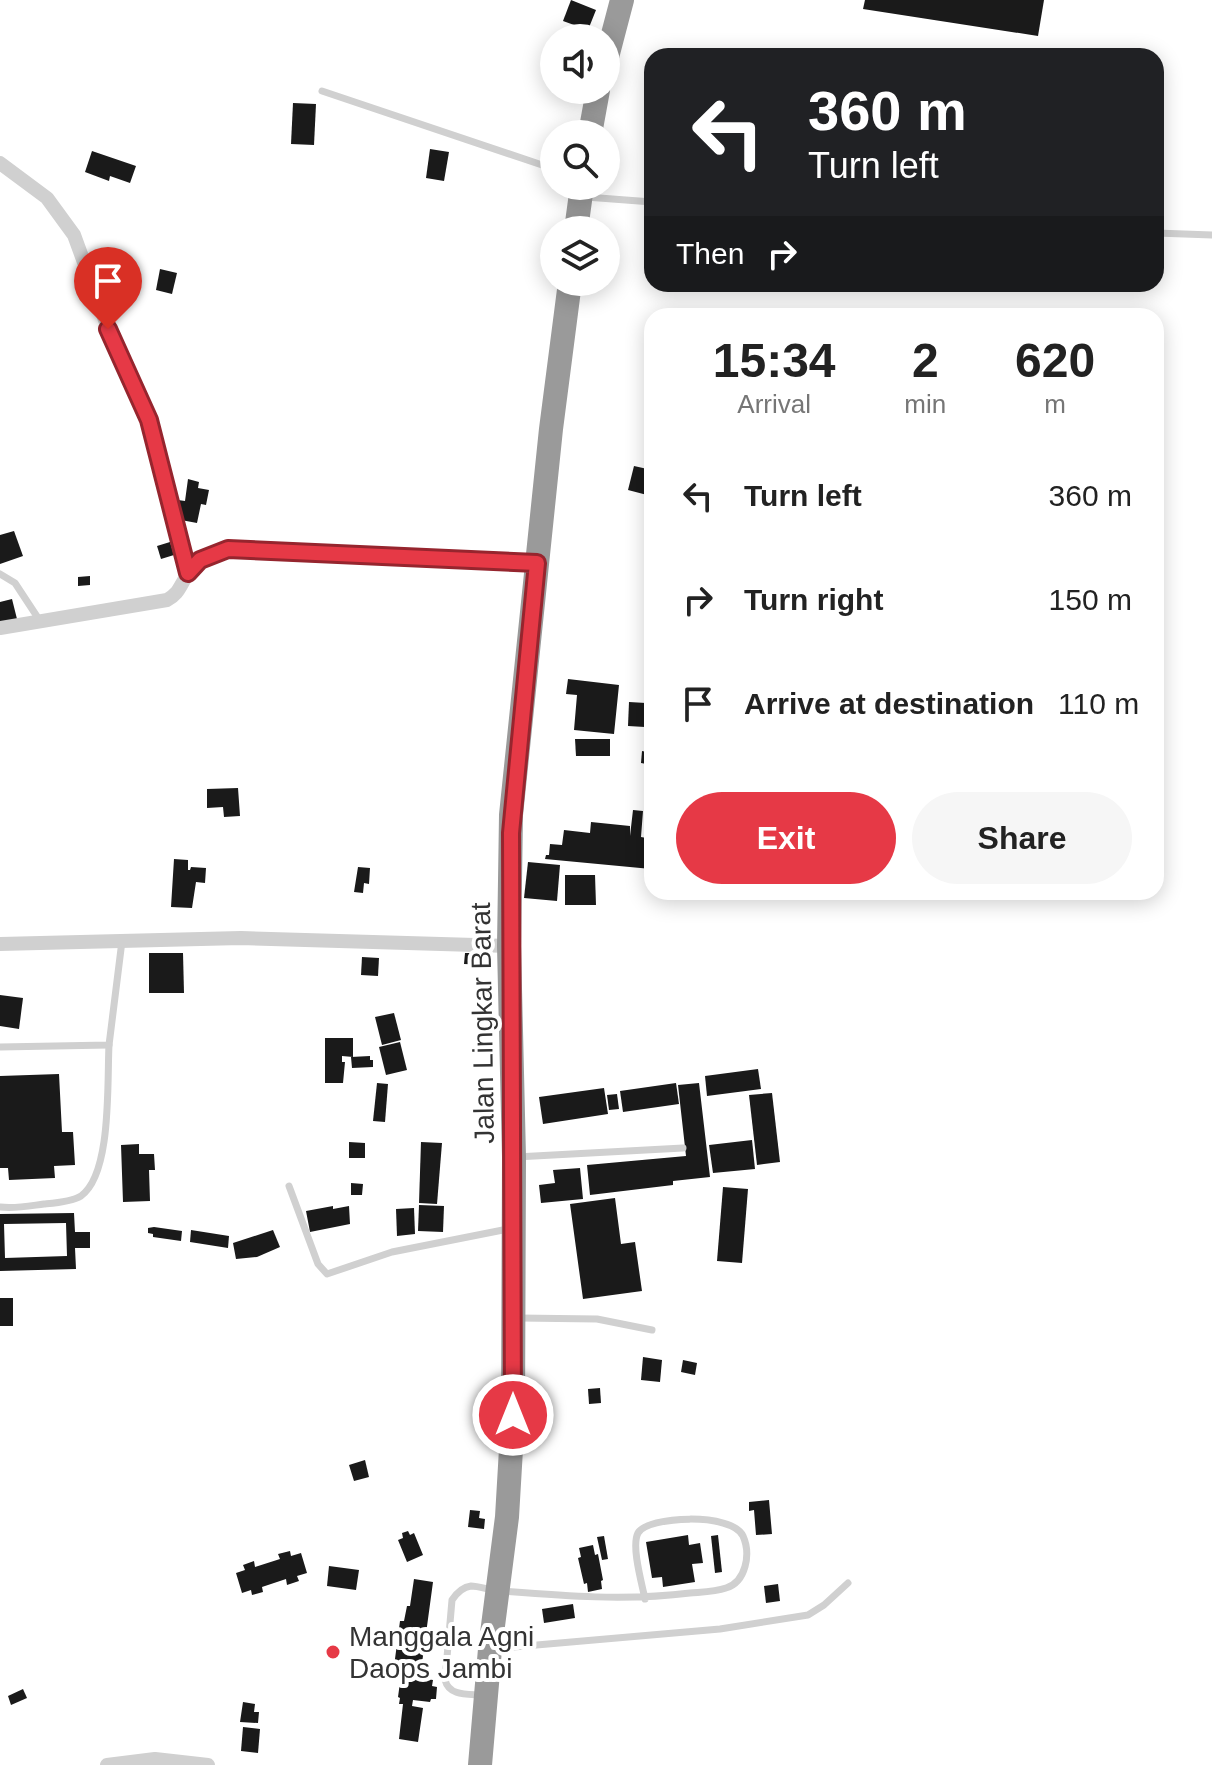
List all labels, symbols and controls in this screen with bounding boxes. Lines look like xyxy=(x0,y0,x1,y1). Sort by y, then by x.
map controls xyxy=(540,24,620,296)
button: sound xyxy=(540,24,620,104)
text: 360 m xyxy=(808,79,967,142)
icon: left xyxy=(676,80,780,184)
button: search xyxy=(540,120,620,200)
text: Turn left xyxy=(808,145,939,186)
button: layers xyxy=(540,216,620,296)
icon: right xyxy=(760,232,804,276)
text: Then xyxy=(676,237,744,270)
pin xyxy=(74,247,142,329)
icon: arrive xyxy=(86,259,130,303)
text: 15:34 xyxy=(713,334,836,387)
text: 2 xyxy=(912,334,939,387)
text: 620 xyxy=(1015,334,1095,387)
text: Arrival xyxy=(737,389,811,419)
text: min xyxy=(904,389,946,419)
text: m xyxy=(1044,389,1066,419)
icon: left xyxy=(676,474,720,518)
text: Turn left xyxy=(744,479,862,512)
text: 360 m xyxy=(1049,479,1132,512)
icon: right xyxy=(676,578,720,622)
text: Turn right xyxy=(744,583,883,616)
text: 150 m xyxy=(1049,583,1132,616)
icon: arrive xyxy=(676,682,720,726)
text: Arrive at destination xyxy=(744,687,1034,720)
text: 110 m xyxy=(1058,687,1139,720)
button: Exit xyxy=(676,792,896,884)
button: Share xyxy=(912,792,1132,884)
street label: Jalan Lingkar Barat xyxy=(465,902,500,1144)
position arrow xyxy=(471,1373,555,1457)
place label: Manggala Agni Daops Jambi xyxy=(349,1621,534,1684)
marker: Manggala Agni Daops Jambi xyxy=(324,1643,342,1661)

